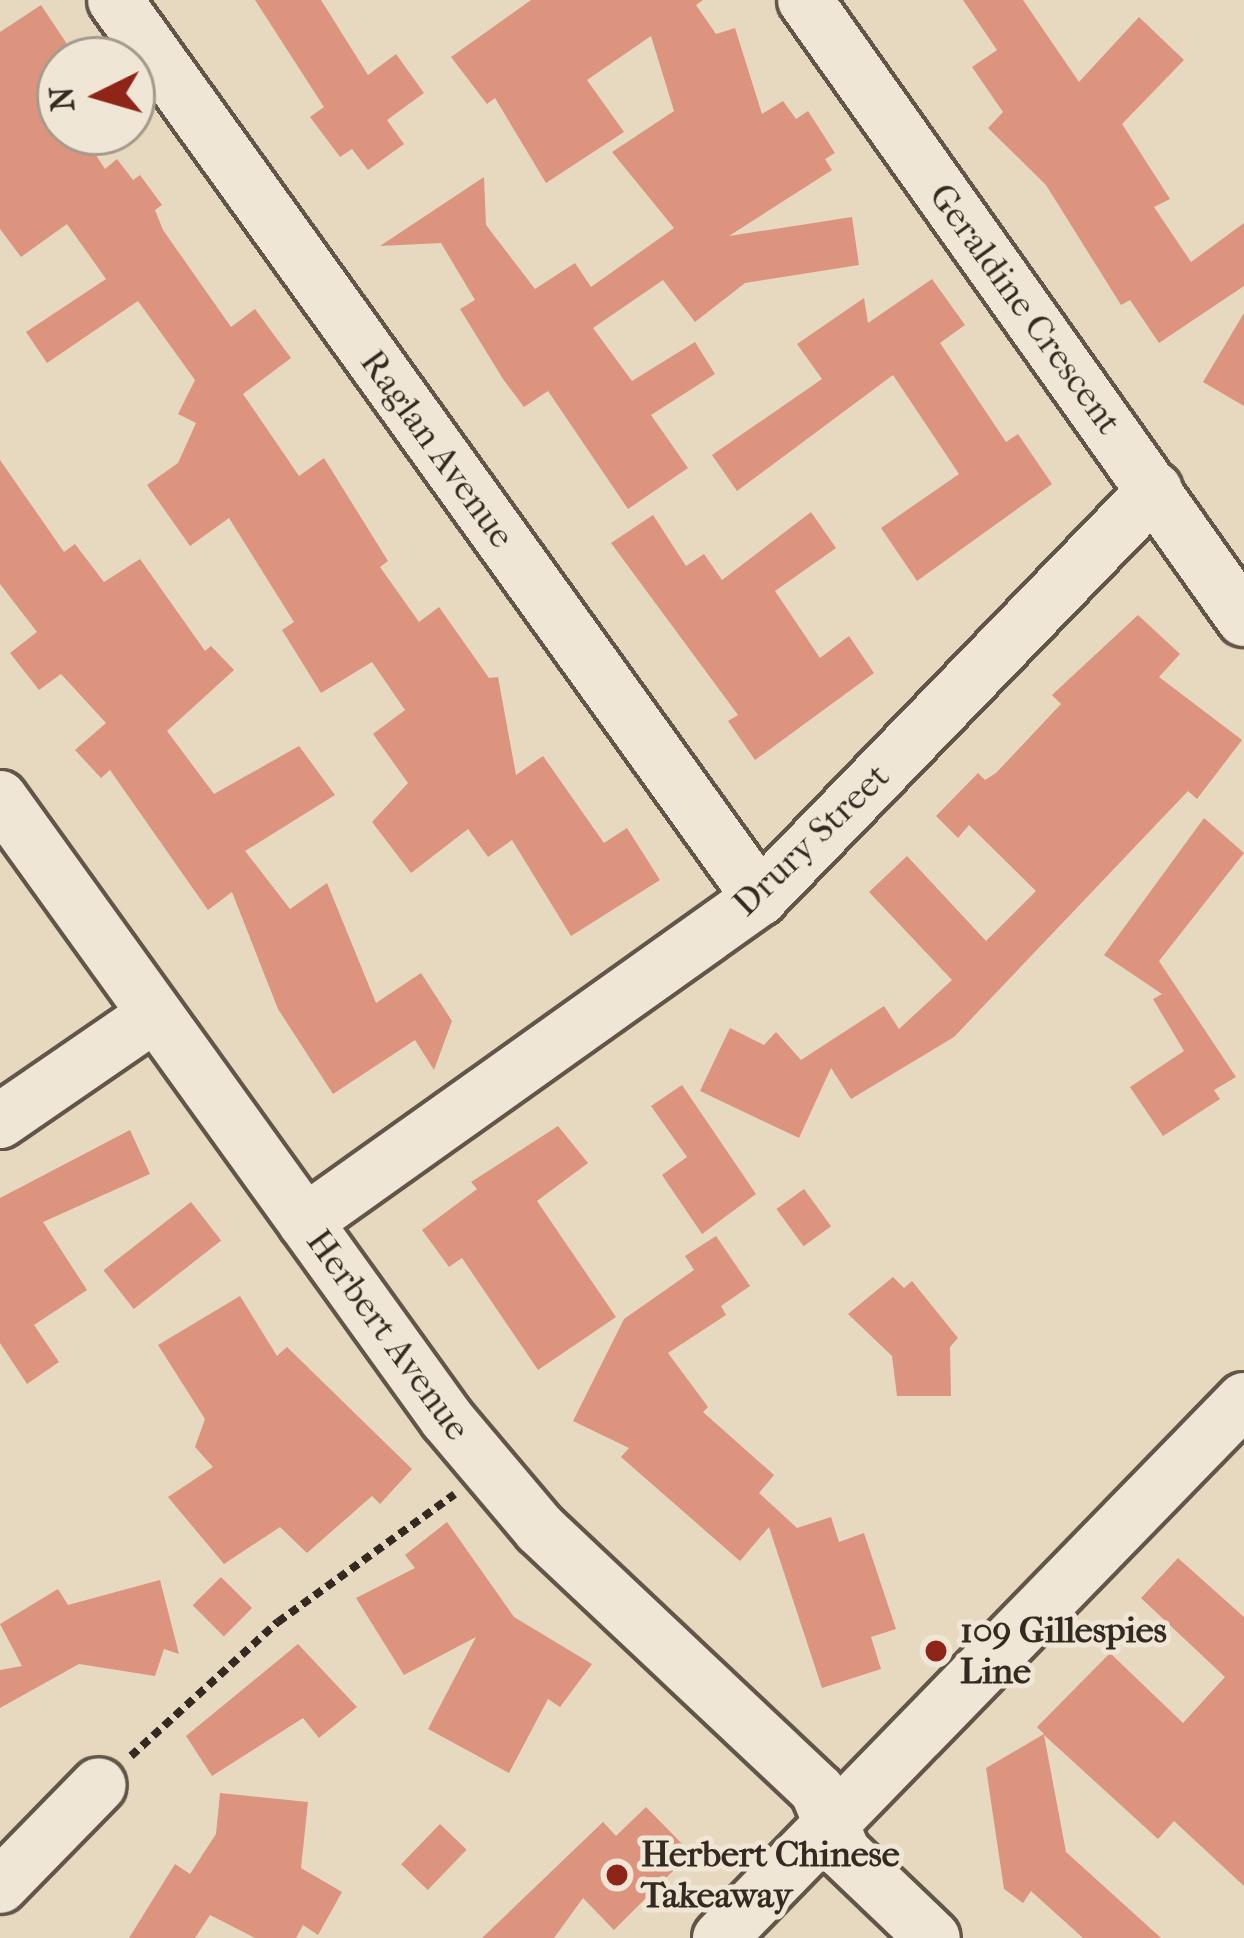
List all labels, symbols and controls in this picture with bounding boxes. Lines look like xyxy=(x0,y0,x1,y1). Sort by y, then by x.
north arrow xyxy=(36,36,156,156)
text: N xyxy=(42,85,83,113)
street label: Geraldine Crescent xyxy=(920,175,1130,443)
street label: Raglan Avenue xyxy=(351,342,523,556)
street label: Drury Street xyxy=(724,755,898,925)
street label: Herbert Avenue xyxy=(297,1221,479,1449)
place label: 109 Gillespies Line xyxy=(960,1608,1167,1693)
marker: 109 Gillespies Line xyxy=(923,1638,949,1664)
place label: Herbert Chinese Takeaway xyxy=(641,1832,900,1917)
marker: Herbert Chinese Takeaway xyxy=(604,1862,630,1888)

